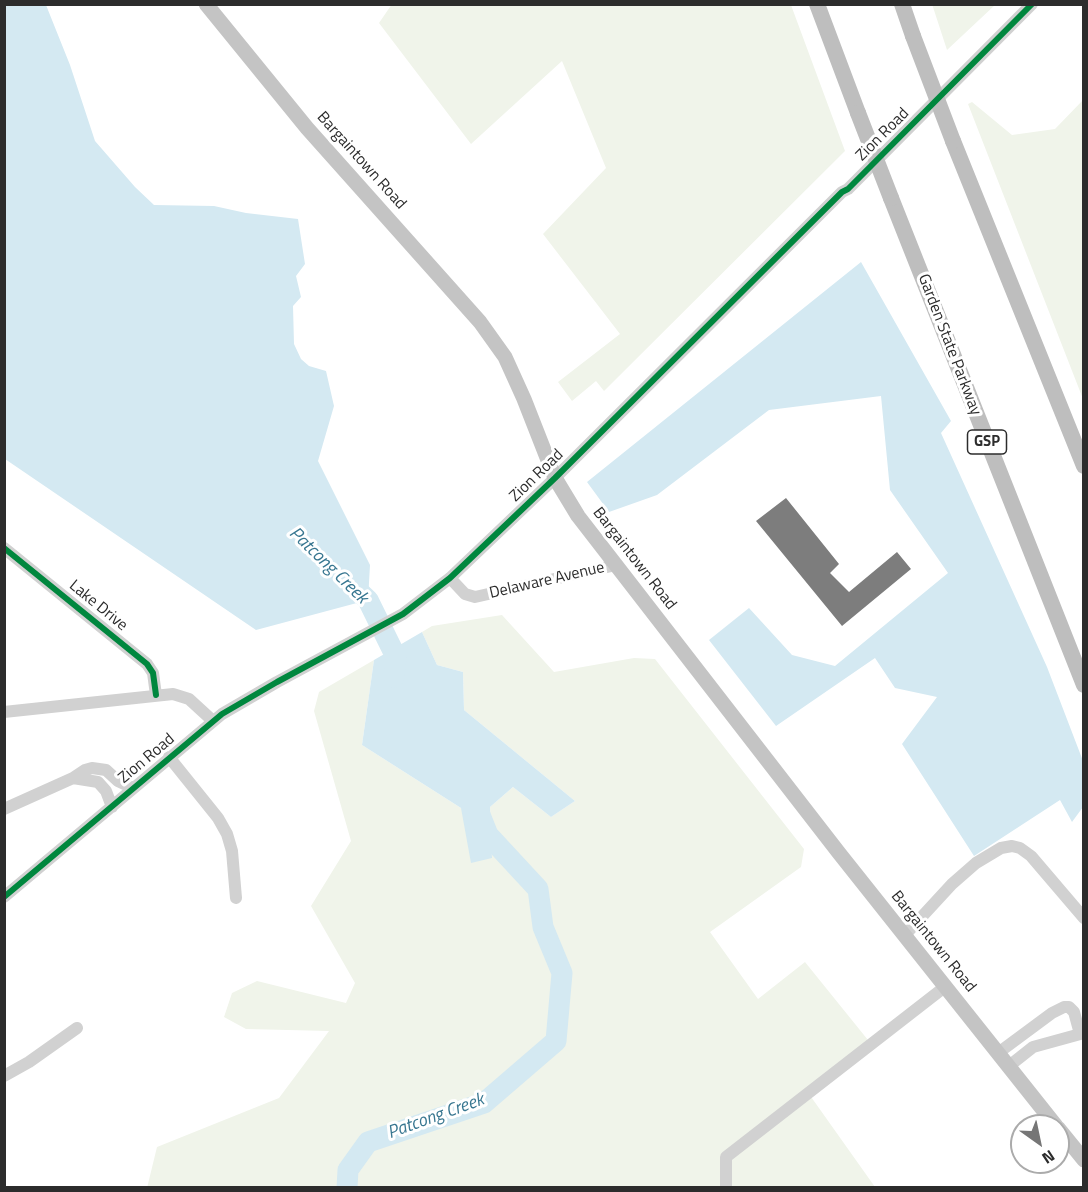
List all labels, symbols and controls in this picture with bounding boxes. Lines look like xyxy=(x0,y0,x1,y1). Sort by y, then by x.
street label: Zion Road xyxy=(852,104,914,166)
street label: Bargaintown Road xyxy=(312,108,410,214)
street label: Garden State Parkway xyxy=(913,272,985,418)
road number: GSP xyxy=(968,430,1006,454)
street label: Zion Road xyxy=(506,446,568,506)
street label: Bargaintown Road xyxy=(588,504,680,614)
water label: Patcong Creek xyxy=(284,523,372,609)
street label: Delaware Avenue xyxy=(488,558,606,604)
street label: Lake Drive xyxy=(65,577,131,635)
street label: Zion Road xyxy=(115,730,179,788)
street label: Bargaintown Road xyxy=(886,888,980,996)
water label: Patcong Creek xyxy=(385,1090,487,1144)
north arrow xyxy=(1010,1114,1070,1174)
text: N xyxy=(1038,1144,1060,1171)

